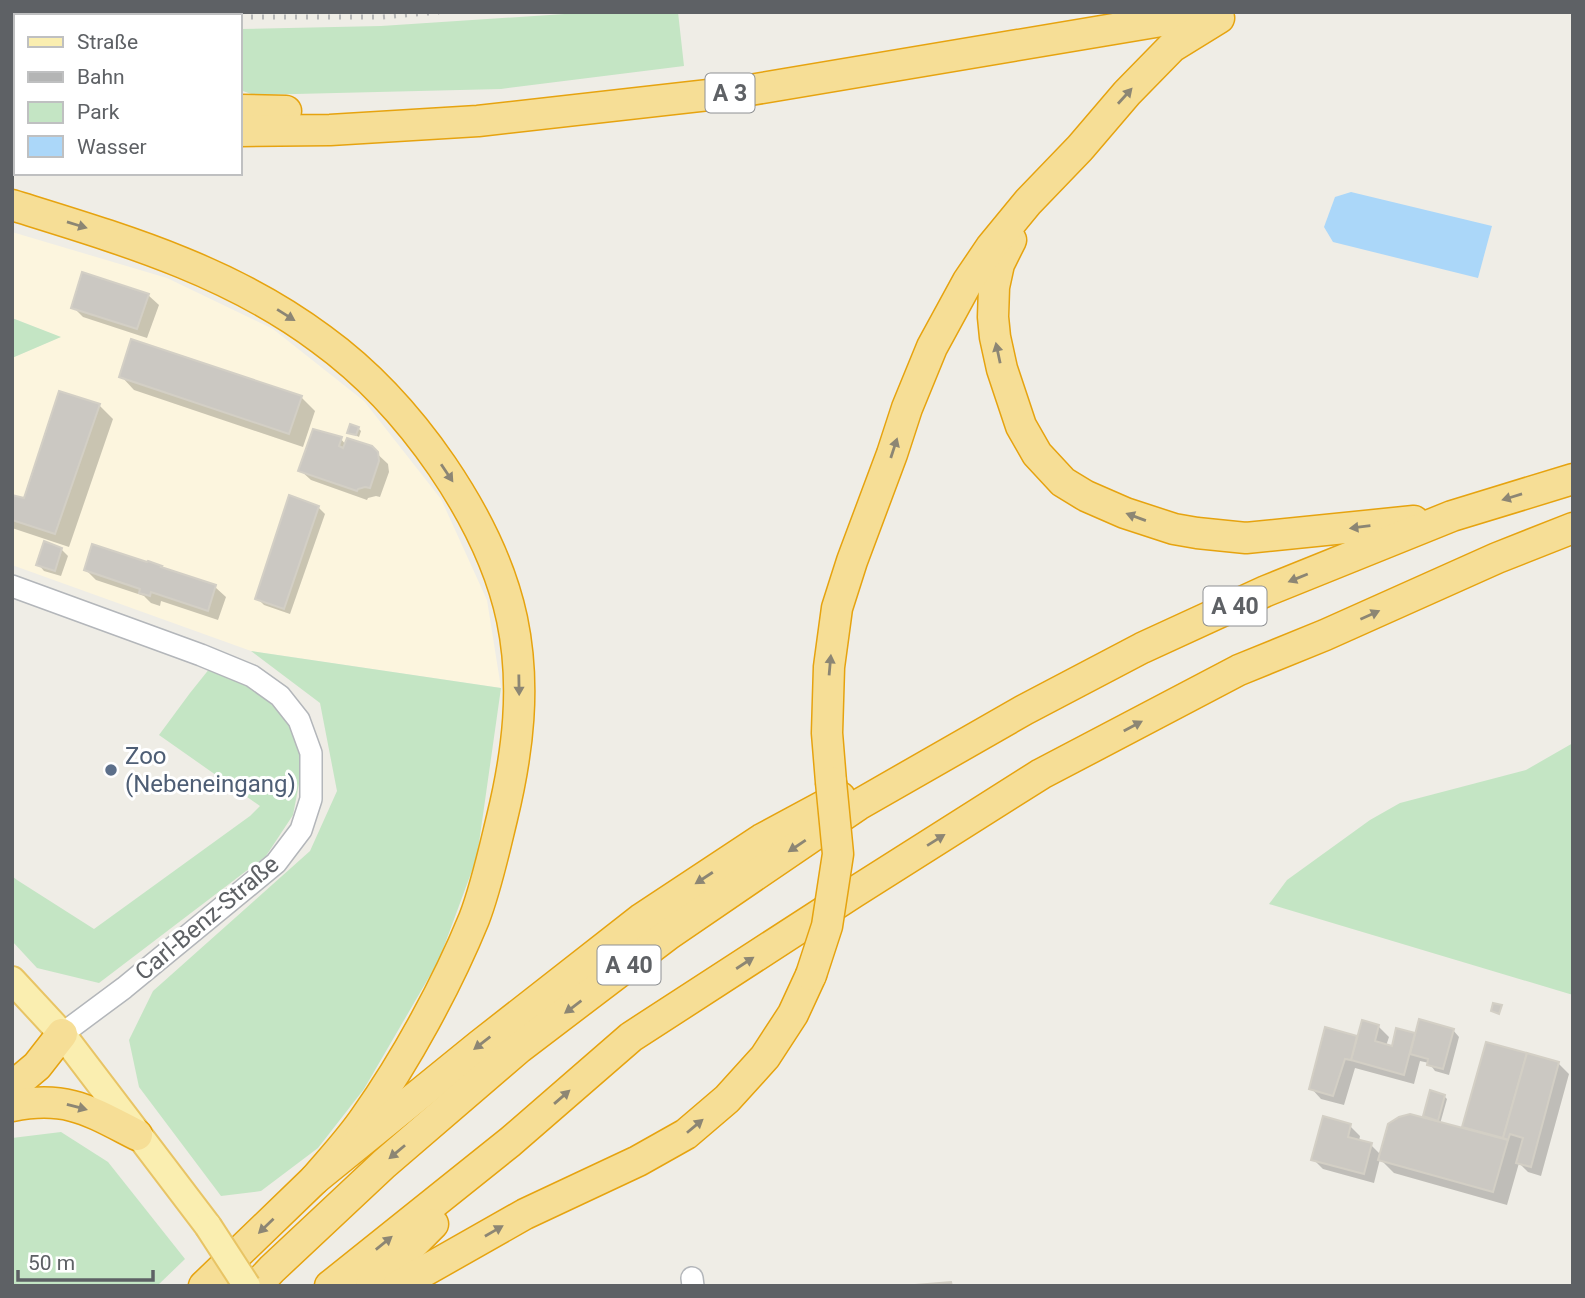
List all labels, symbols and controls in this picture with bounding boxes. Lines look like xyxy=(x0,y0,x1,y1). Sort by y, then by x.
legend xyxy=(14,14,242,175)
text: Straße xyxy=(77,30,138,54)
text: Bahn xyxy=(77,65,125,89)
road number: A 3 xyxy=(706,74,754,113)
one-way arrow xyxy=(1117,88,1133,105)
text: Park xyxy=(77,100,120,124)
text: Wasser xyxy=(77,135,147,159)
one-way arrow xyxy=(67,221,88,231)
one-way arrow xyxy=(276,309,295,321)
one-way arrow xyxy=(993,342,1004,364)
one-way arrow xyxy=(889,437,900,458)
one-way arrow xyxy=(440,463,453,483)
one-way arrow xyxy=(1502,493,1523,503)
one-way arrow xyxy=(1125,511,1146,522)
one-way arrow xyxy=(1349,522,1371,533)
one-way arrow xyxy=(1287,573,1308,584)
road number: A 40 xyxy=(1204,586,1266,626)
one-way arrow xyxy=(1360,609,1380,621)
one-way arrow xyxy=(825,654,836,676)
one-way arrow xyxy=(513,674,525,696)
one-way arrow xyxy=(1123,720,1143,732)
place label: Zoo (Nebeneingang) xyxy=(125,742,296,798)
marker: Zoo (Nebeneingang) xyxy=(103,762,119,778)
one-way arrow xyxy=(927,834,946,847)
one-way arrow xyxy=(788,839,807,852)
street label: Carl-Benz-Straße xyxy=(130,850,284,986)
one-way arrow xyxy=(694,871,713,884)
road number: A 40 xyxy=(598,946,660,984)
one-way arrow xyxy=(735,956,755,969)
one-way arrow xyxy=(564,1000,582,1014)
one-way arrow xyxy=(473,1035,491,1049)
one-way arrow xyxy=(553,1089,571,1105)
one-way arrow xyxy=(67,1103,88,1113)
one-way arrow xyxy=(687,1119,704,1134)
one-way arrow xyxy=(389,1144,406,1159)
one-way arrow xyxy=(258,1218,275,1234)
one-way arrow xyxy=(484,1225,504,1237)
one-way arrow xyxy=(374,1236,392,1251)
scale bar xyxy=(18,1238,152,1282)
text: 50 m xyxy=(28,1251,75,1275)

